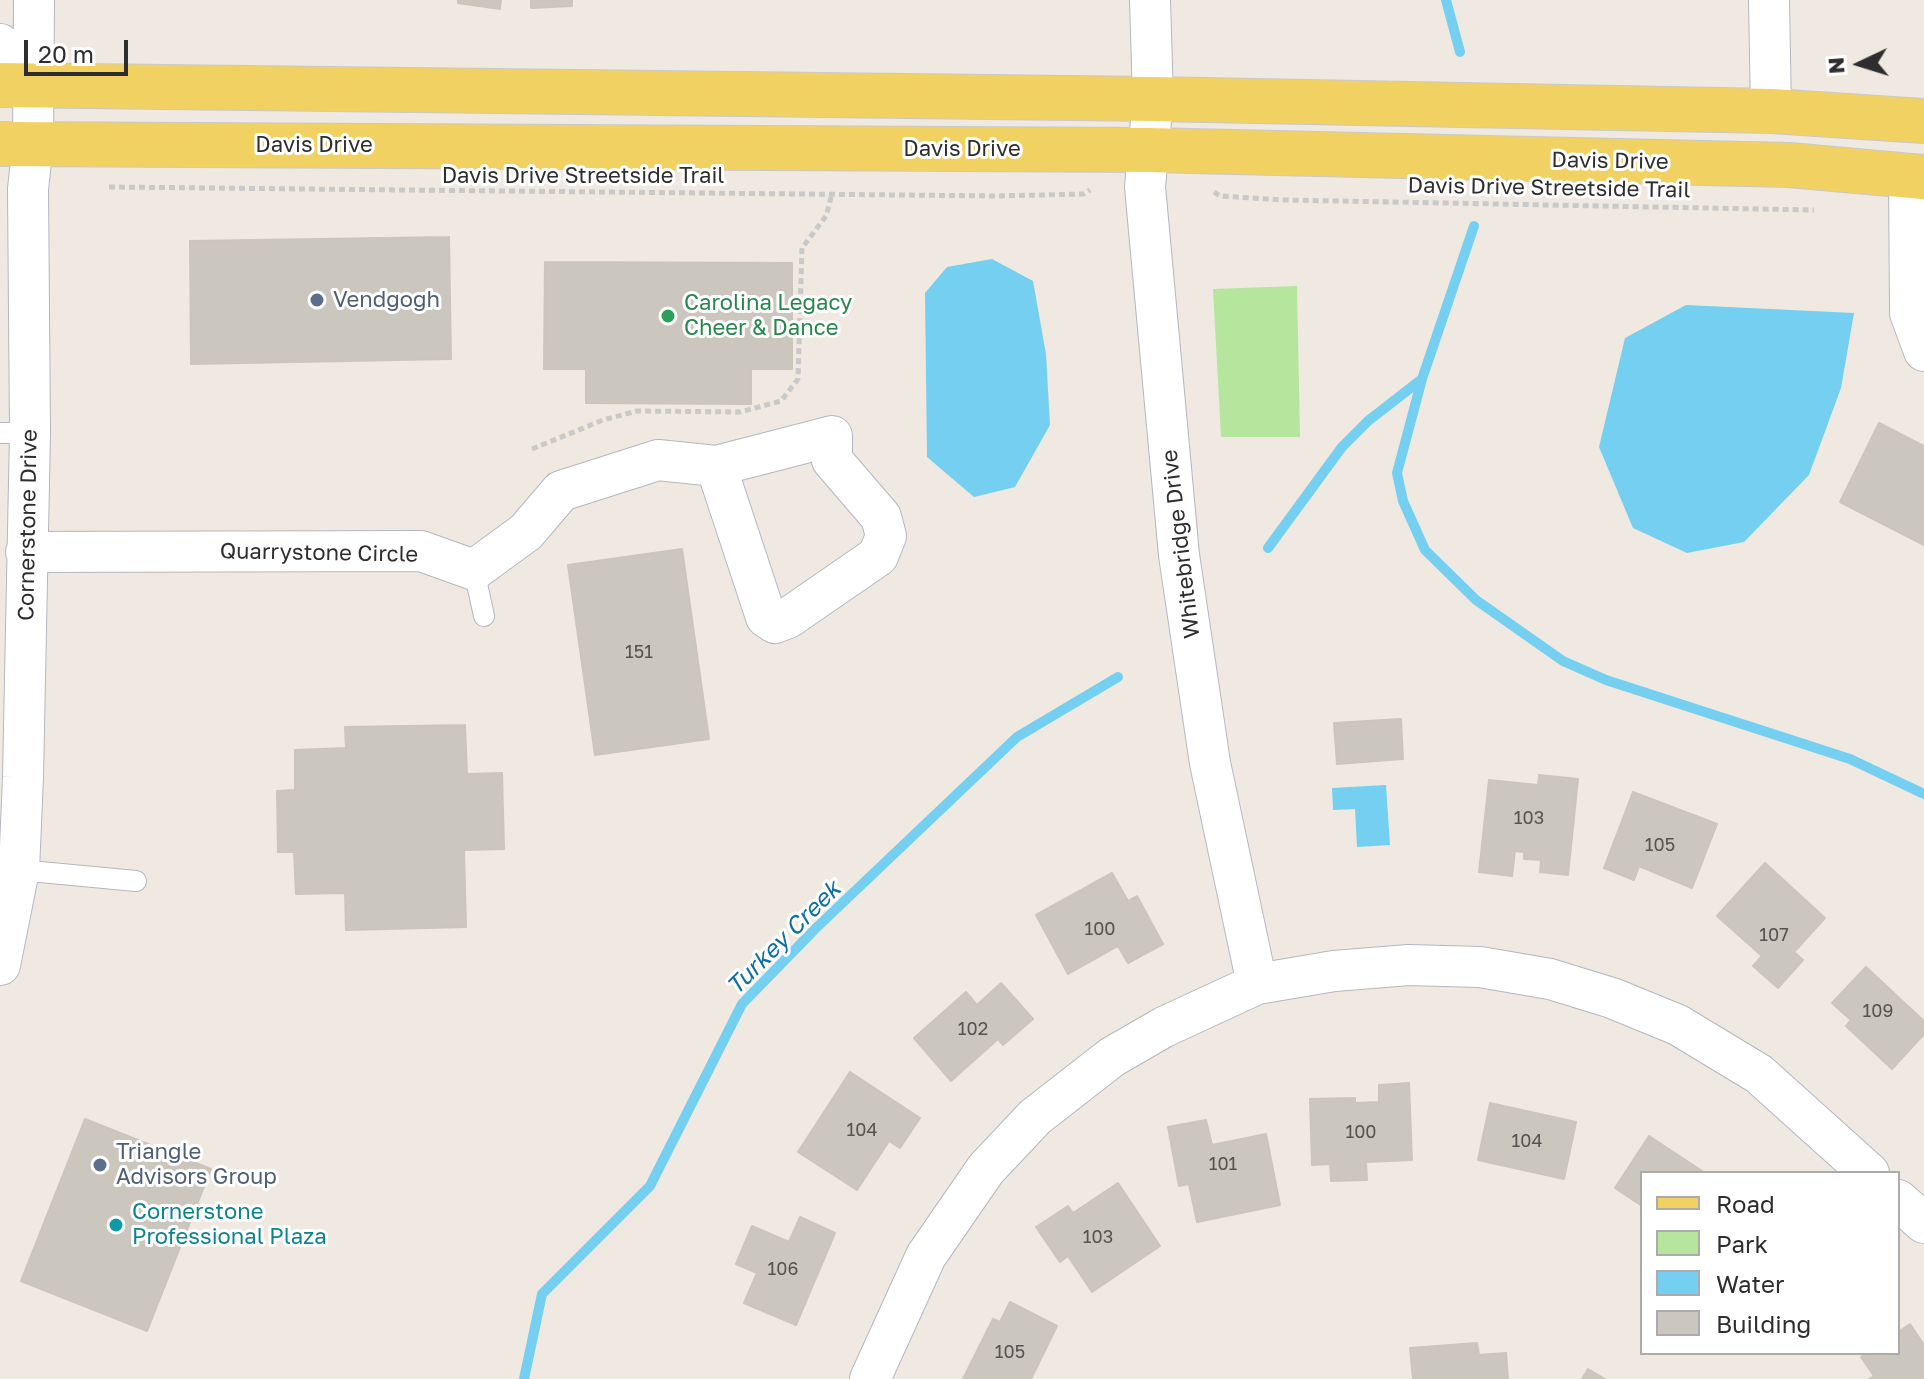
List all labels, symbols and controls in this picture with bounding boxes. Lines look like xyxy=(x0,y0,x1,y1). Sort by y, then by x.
scale bar xyxy=(28,24,132,74)
north arrow xyxy=(1820,24,1900,104)
text: 20 m xyxy=(38,39,94,68)
text: N xyxy=(1822,56,1850,75)
street label: Davis Drive xyxy=(255,132,373,158)
street label: Davis Drive xyxy=(903,136,1021,162)
street label: Davis Drive xyxy=(1551,147,1669,175)
street label: Davis Drive Streetside Trail xyxy=(442,163,724,189)
street label: Davis Drive Streetside Trail xyxy=(1407,172,1691,204)
place label: Vendgogh xyxy=(333,287,440,313)
place label: Carolina Legacy Cheer & Dance xyxy=(684,290,852,342)
marker: Vendgogh xyxy=(308,291,326,309)
marker: Carolina Legacy Cheer & Dance xyxy=(659,307,677,325)
street label: Cornerstone Drive xyxy=(13,429,43,621)
street label: Whitebridge Drive xyxy=(1156,448,1206,640)
street label: Quarrystone Circle xyxy=(220,538,418,568)
house number: 151 xyxy=(625,641,653,663)
house number: 103 xyxy=(1514,807,1544,829)
house number: 105 xyxy=(1645,834,1675,856)
water label: Turkey Creek xyxy=(721,875,847,1001)
house number: 100 xyxy=(1084,918,1116,940)
house number: 107 xyxy=(1759,924,1789,946)
house number: 109 xyxy=(1863,1000,1893,1022)
house number: 102 xyxy=(958,1018,988,1040)
house number: 104 xyxy=(847,1119,877,1141)
house number: 100 xyxy=(1345,1121,1377,1143)
house number: 104 xyxy=(1512,1130,1542,1152)
place label: Triangle Advisors Group xyxy=(116,1139,277,1190)
house number: 101 xyxy=(1209,1153,1237,1175)
marker: Triangle Advisors Group xyxy=(91,1156,109,1174)
legend xyxy=(1640,1171,1900,1355)
text: Road xyxy=(1716,1189,1775,1218)
place label: Cornerstone Professional Plaza xyxy=(132,1199,327,1250)
marker: Cornerstone Professional Plaza xyxy=(107,1216,125,1234)
house number: 103 xyxy=(1083,1226,1113,1248)
text: Park xyxy=(1716,1229,1768,1258)
house number: 106 xyxy=(768,1258,798,1280)
text: Water xyxy=(1716,1269,1784,1298)
text: Building xyxy=(1716,1309,1811,1338)
house number: 105 xyxy=(995,1341,1025,1363)

